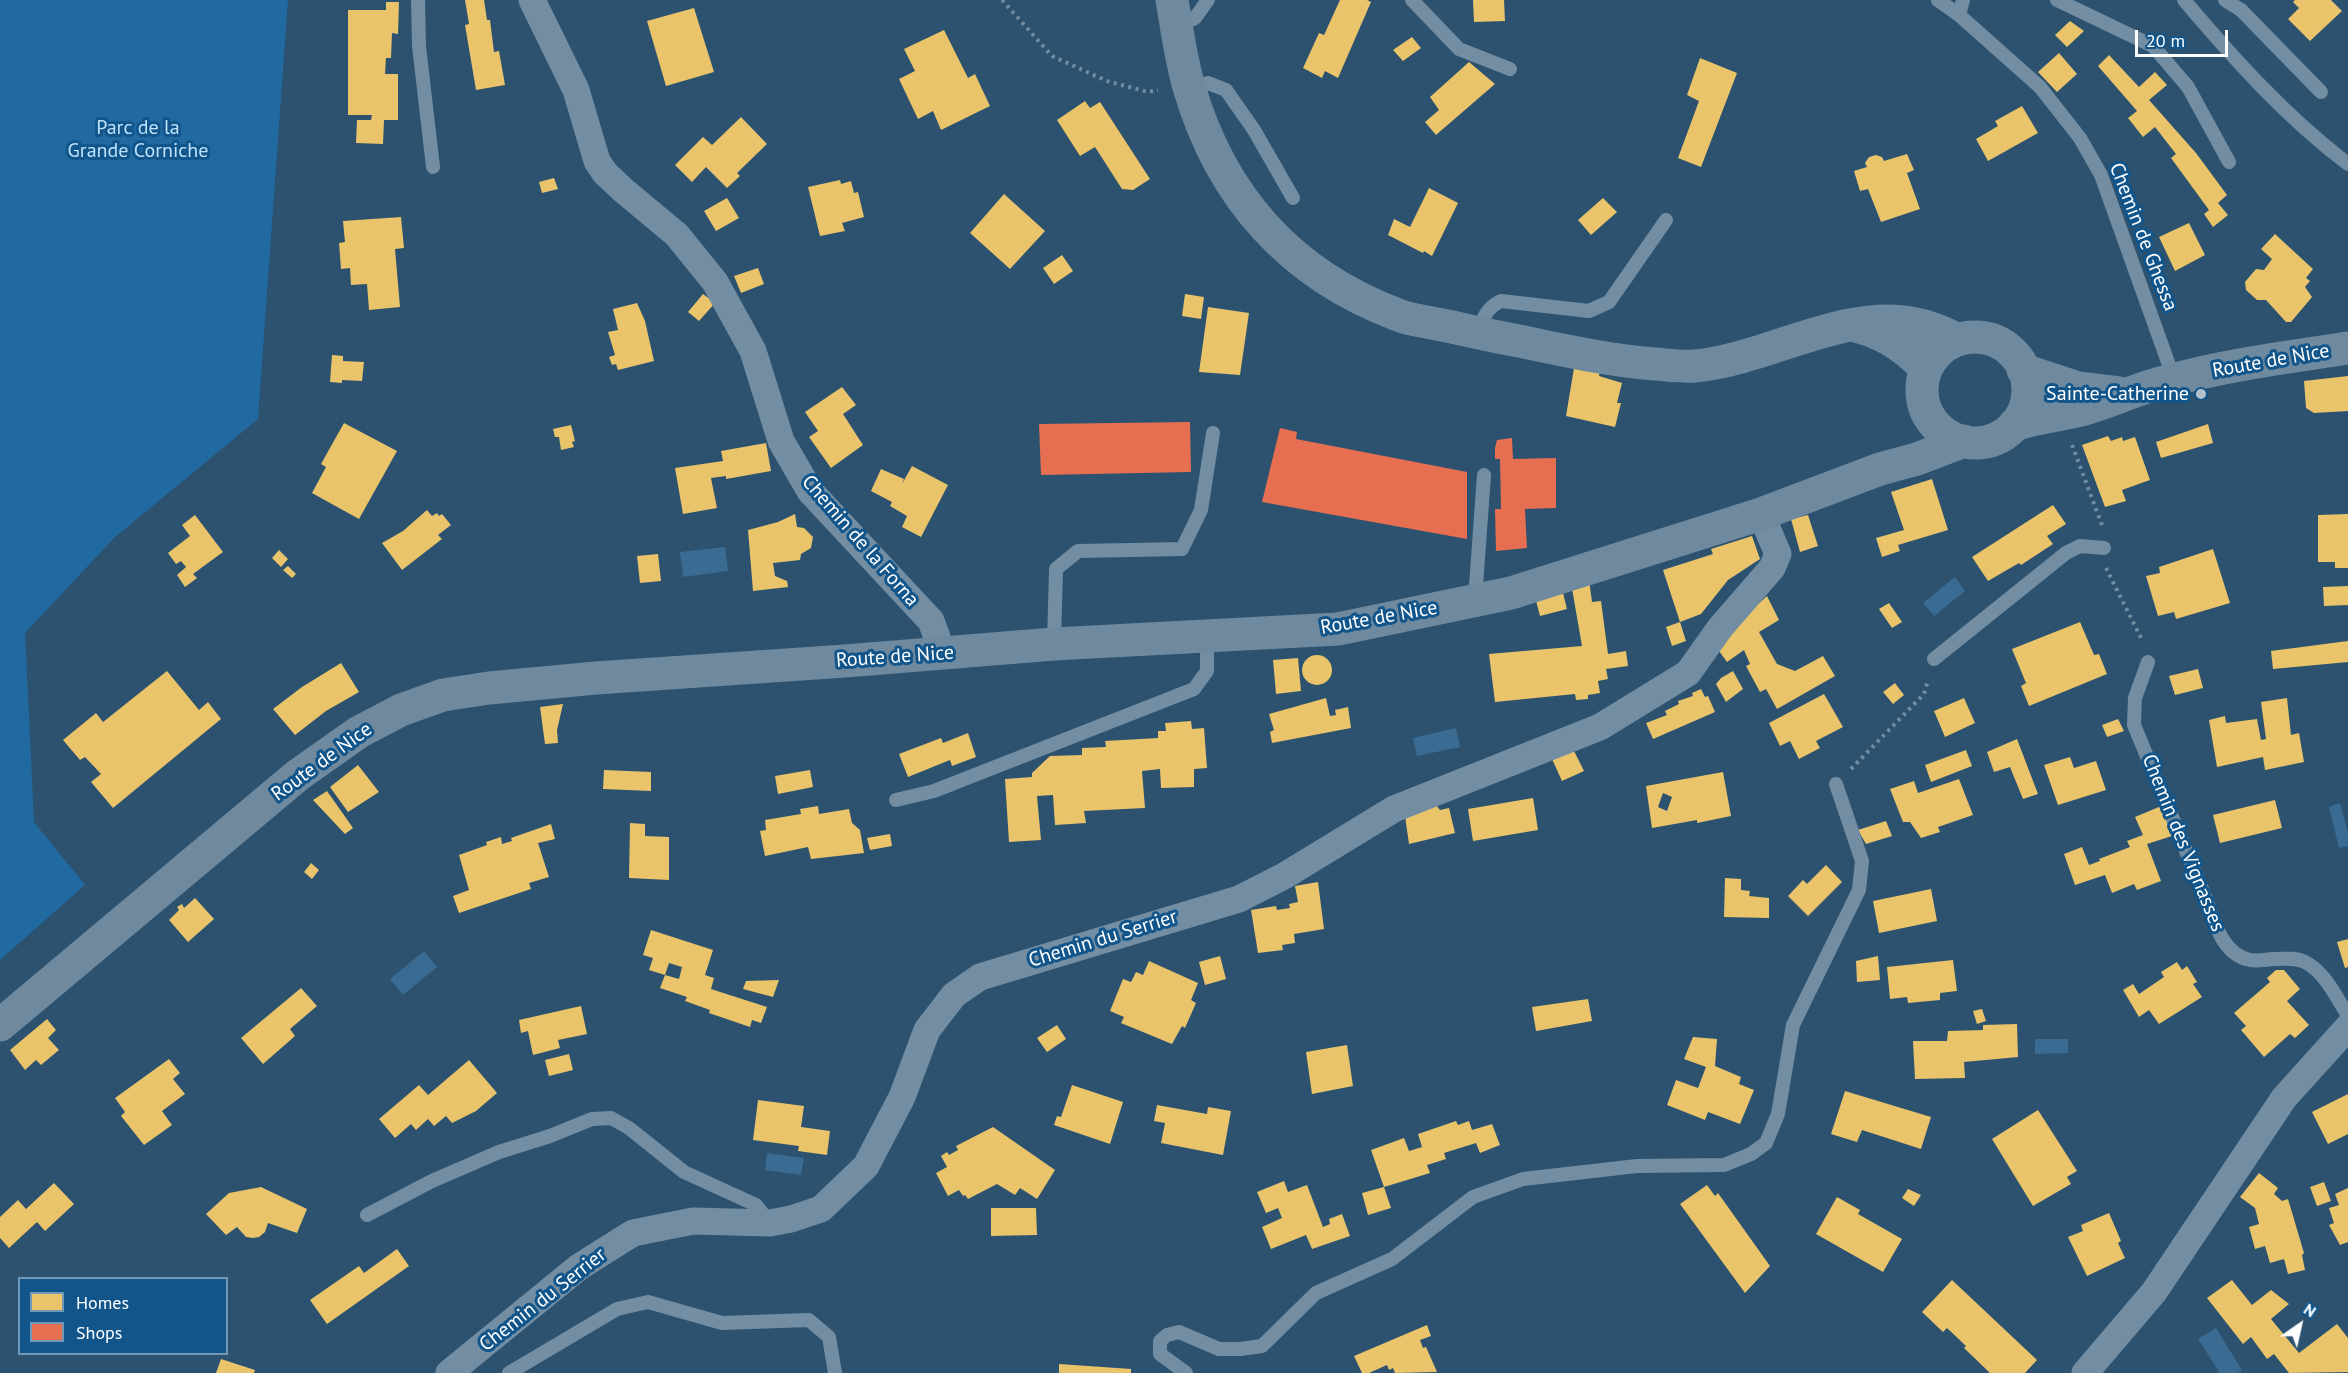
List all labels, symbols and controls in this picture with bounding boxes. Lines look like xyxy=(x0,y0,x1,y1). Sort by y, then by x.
scale bar xyxy=(2138,18,2231,56)
text: 20 m xyxy=(2146,29,2185,52)
park label: Parc de la Grande Corniche xyxy=(68,116,208,163)
street label: Chemin de Ghessa xyxy=(2104,160,2182,314)
street label: Route de Nice xyxy=(2211,339,2331,383)
place label: Sainte-Catherine xyxy=(2046,382,2189,406)
marker: Sainte-Catherine xyxy=(2194,387,2208,401)
street label: Chemin de la Forna xyxy=(796,470,924,612)
street label: Route de Nice xyxy=(1319,596,1439,640)
street label: Route de Nice xyxy=(835,641,955,673)
street label: Route de Nice xyxy=(267,718,377,806)
street label: Chemin des Vignasses xyxy=(2137,751,2229,935)
street label: Chemin du Serrier xyxy=(1026,905,1180,973)
street label: Chemin du Serrier xyxy=(475,1243,611,1357)
legend xyxy=(18,1277,228,1355)
text: Homes xyxy=(76,1291,129,1314)
north arrow xyxy=(2270,1295,2330,1355)
text: N xyxy=(2300,1299,2320,1321)
text: Shops xyxy=(76,1321,122,1344)

